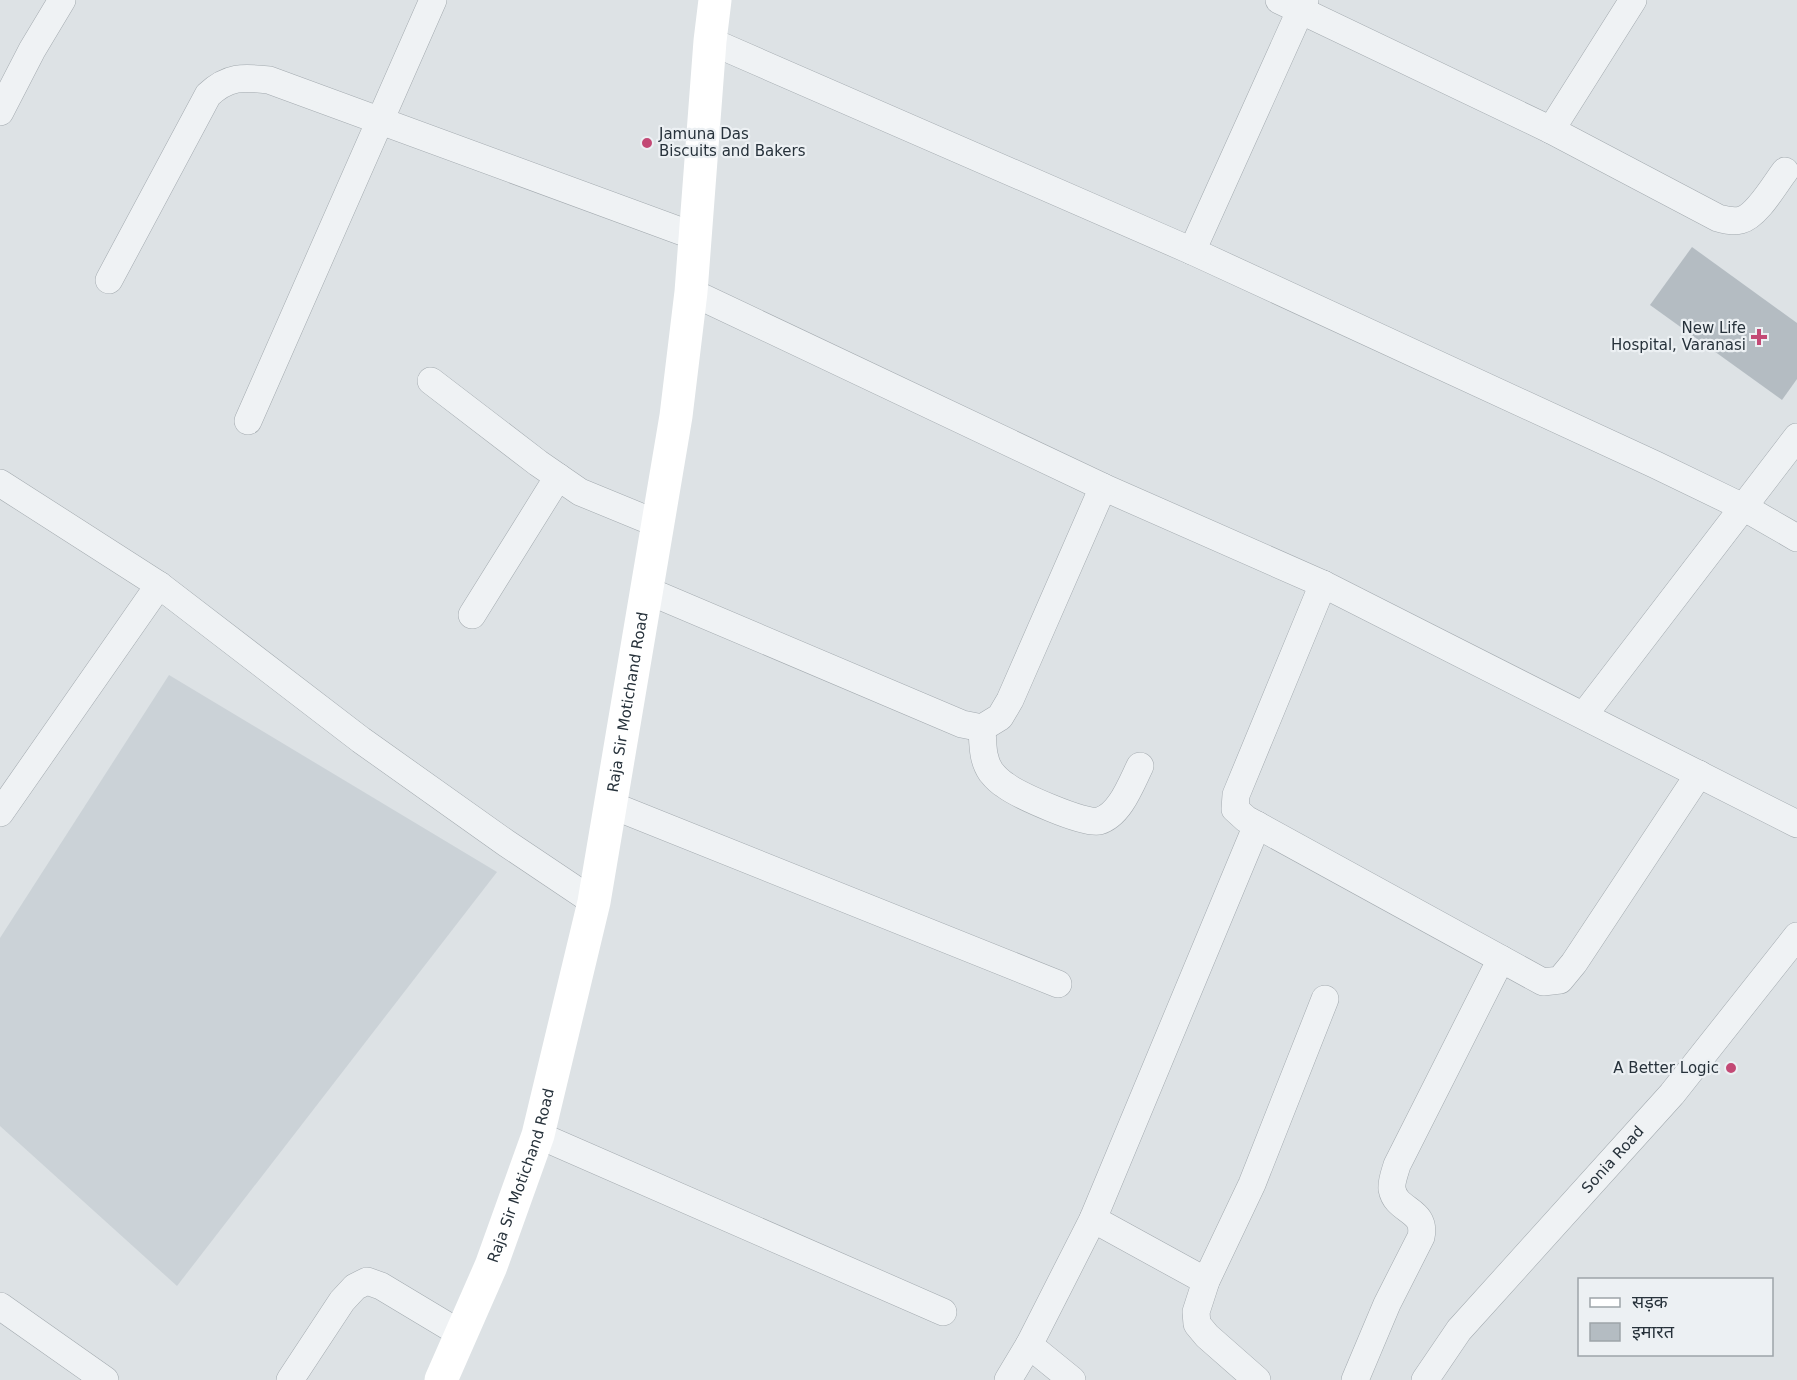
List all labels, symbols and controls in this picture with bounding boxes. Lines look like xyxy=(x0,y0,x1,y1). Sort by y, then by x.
place label: Jamuna Das Biscuits and Bakers xyxy=(658,125,806,160)
marker: Jamuna Das Biscuits and Bakers xyxy=(640,136,654,150)
place label: New Life Hospital, Varanasi xyxy=(1611,319,1746,354)
marker: New Life Hospital, Varanasi xyxy=(1750,328,1768,346)
street label: Raja Sir Motichand Road xyxy=(604,611,652,794)
place label: A Better Logic xyxy=(1613,1059,1719,1077)
marker: A Better Logic xyxy=(1724,1061,1738,1075)
street label: Raja Sir Motichand Road xyxy=(484,1086,558,1265)
street label: Sonia Road xyxy=(1578,1122,1648,1197)
legend xyxy=(1578,1278,1773,1356)
text: सड़क xyxy=(1632,1291,1669,1312)
text: इमारत xyxy=(1632,1321,1675,1342)

